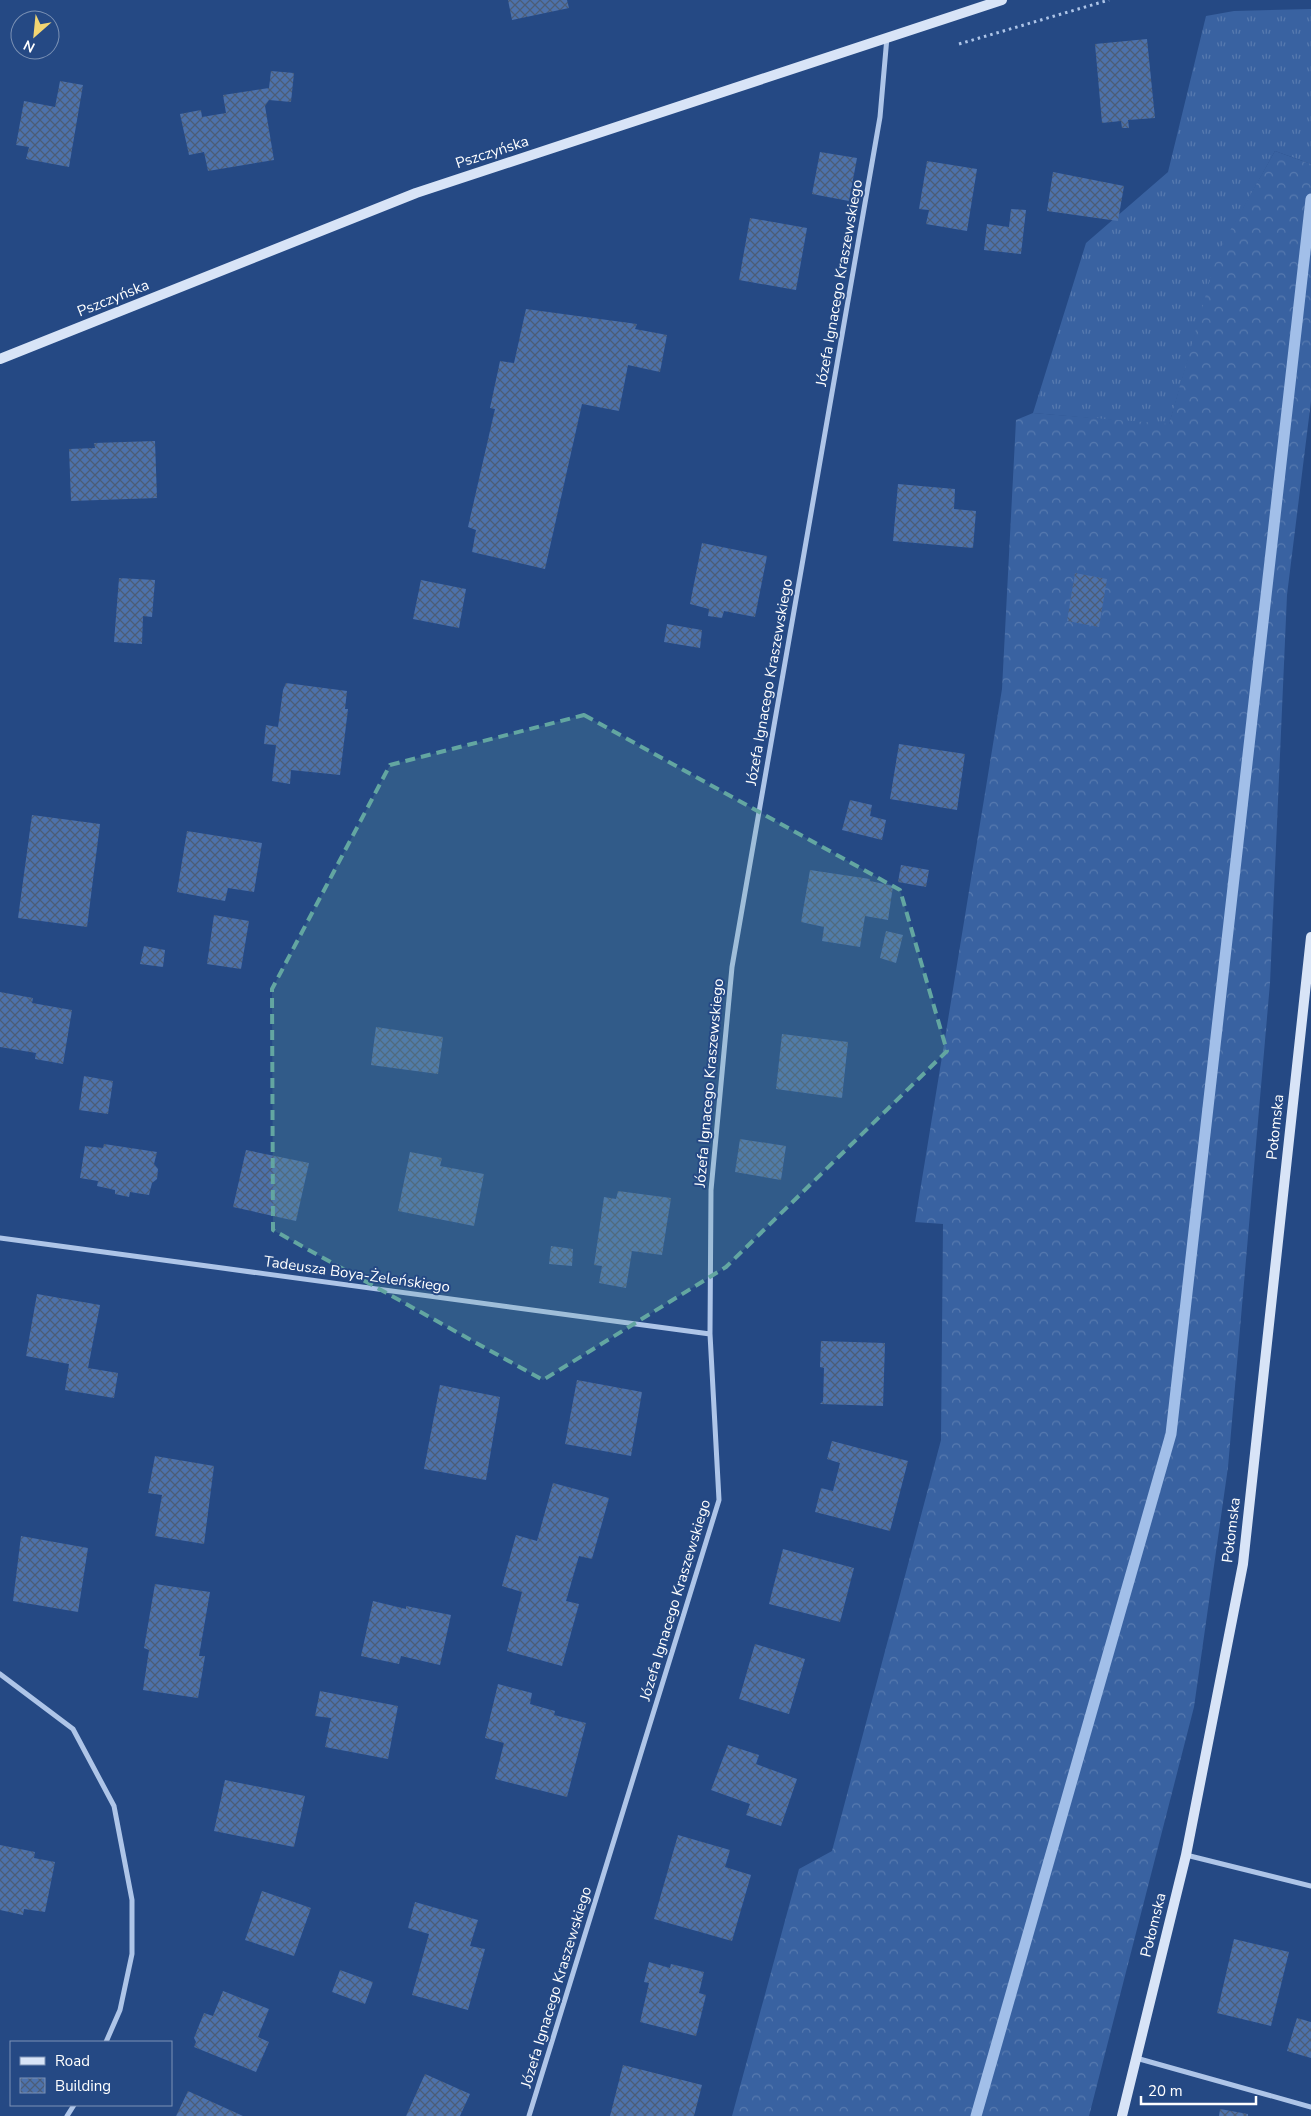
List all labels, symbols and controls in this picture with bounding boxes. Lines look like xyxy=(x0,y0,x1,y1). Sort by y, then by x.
north arrow xyxy=(10,10,60,60)
text: N xyxy=(20,35,38,57)
street label: Pszczyńska xyxy=(453,131,531,173)
street label: Józefa Ignacego Kraszewskiego xyxy=(811,178,867,389)
street label: Pszczyńska xyxy=(74,275,152,321)
street label: Józefa Ignacego Kraszewskiego xyxy=(741,577,797,788)
street label: Józefa Ignacego Kraszewskiego xyxy=(690,978,728,1189)
street label: Połomska xyxy=(1262,1093,1288,1161)
street label: Tadeusza Boya-Żeleńskiego xyxy=(263,1251,451,1297)
street label: Połomska xyxy=(1217,1496,1245,1564)
street label: Józefa Ignacego Kraszewskiego xyxy=(634,1497,715,1704)
street label: Józefa Ignacego Kraszewskiego xyxy=(515,1884,596,2091)
street label: Połomska xyxy=(1135,1891,1171,1959)
legend xyxy=(10,2041,172,2106)
text: Road xyxy=(55,2051,90,2071)
scale bar xyxy=(1141,2074,1256,2106)
text: Building xyxy=(55,2076,111,2096)
text: 20 m xyxy=(1148,2081,1183,2101)

